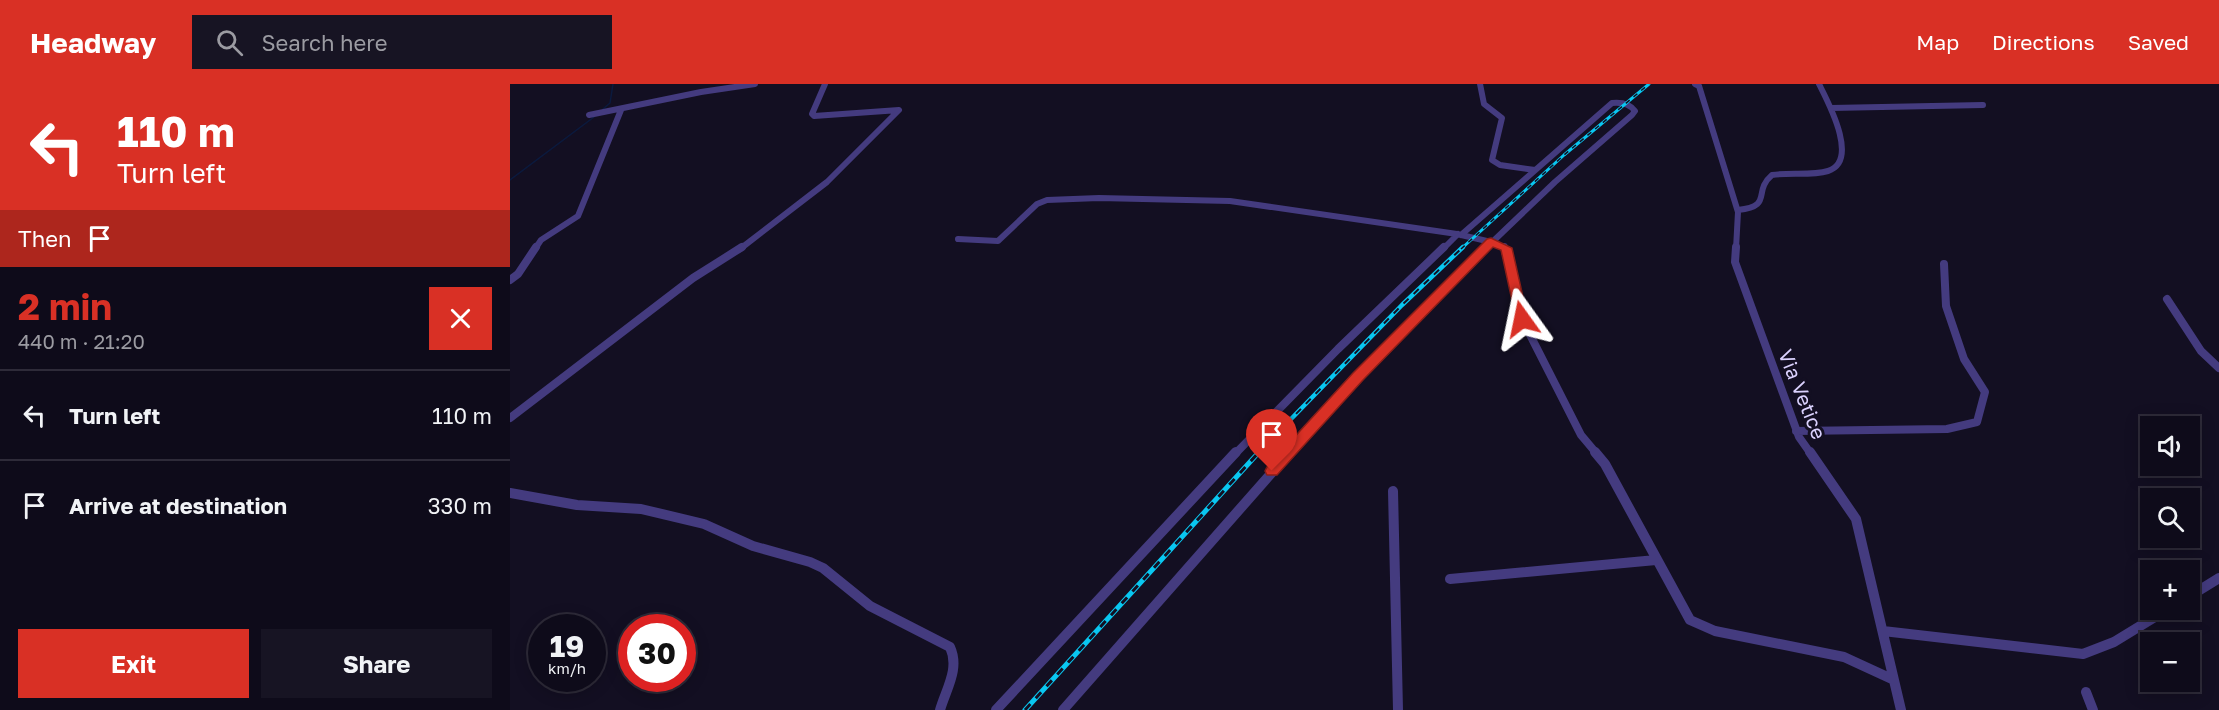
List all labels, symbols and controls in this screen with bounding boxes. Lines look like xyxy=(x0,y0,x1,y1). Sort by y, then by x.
search box xyxy=(192,15,612,69)
text: Headway xyxy=(30,26,156,59)
icon: search xyxy=(213,26,246,59)
text: Search here xyxy=(261,29,387,56)
text: Map xyxy=(1916,29,1959,55)
text: Directions xyxy=(1992,29,2095,55)
text: Saved xyxy=(2128,29,2189,55)
text: 110 m xyxy=(117,106,235,156)
icon: left xyxy=(18,108,96,186)
text: Turn left xyxy=(117,157,226,189)
icon: arrive xyxy=(83,222,116,255)
text: Then xyxy=(18,225,71,252)
text: 2 min xyxy=(18,285,112,328)
button: close xyxy=(429,287,492,350)
position arrow xyxy=(1490,287,1554,351)
text: 440 m · 21:20 xyxy=(18,329,145,353)
street label: Via Vetice xyxy=(1774,346,1832,442)
icon: left xyxy=(18,399,51,432)
text: Turn left xyxy=(69,402,160,429)
text: 110 m xyxy=(432,402,492,429)
pin xyxy=(1246,409,1297,471)
map controls xyxy=(2140,416,2200,692)
button: sound xyxy=(2140,416,2200,476)
icon: arrive xyxy=(1255,418,1288,451)
button: search xyxy=(2140,488,2200,548)
icon: arrive xyxy=(18,489,51,522)
text: Arrive at destination xyxy=(69,492,287,519)
text: 330 m xyxy=(428,492,492,519)
button: + xyxy=(2140,560,2200,620)
speed limit sign: 30 xyxy=(618,614,696,692)
text: 19 xyxy=(550,628,584,664)
button: Exit xyxy=(18,629,249,698)
button: Share xyxy=(261,629,492,698)
button: − xyxy=(2140,632,2200,692)
text: km/h xyxy=(548,659,586,677)

